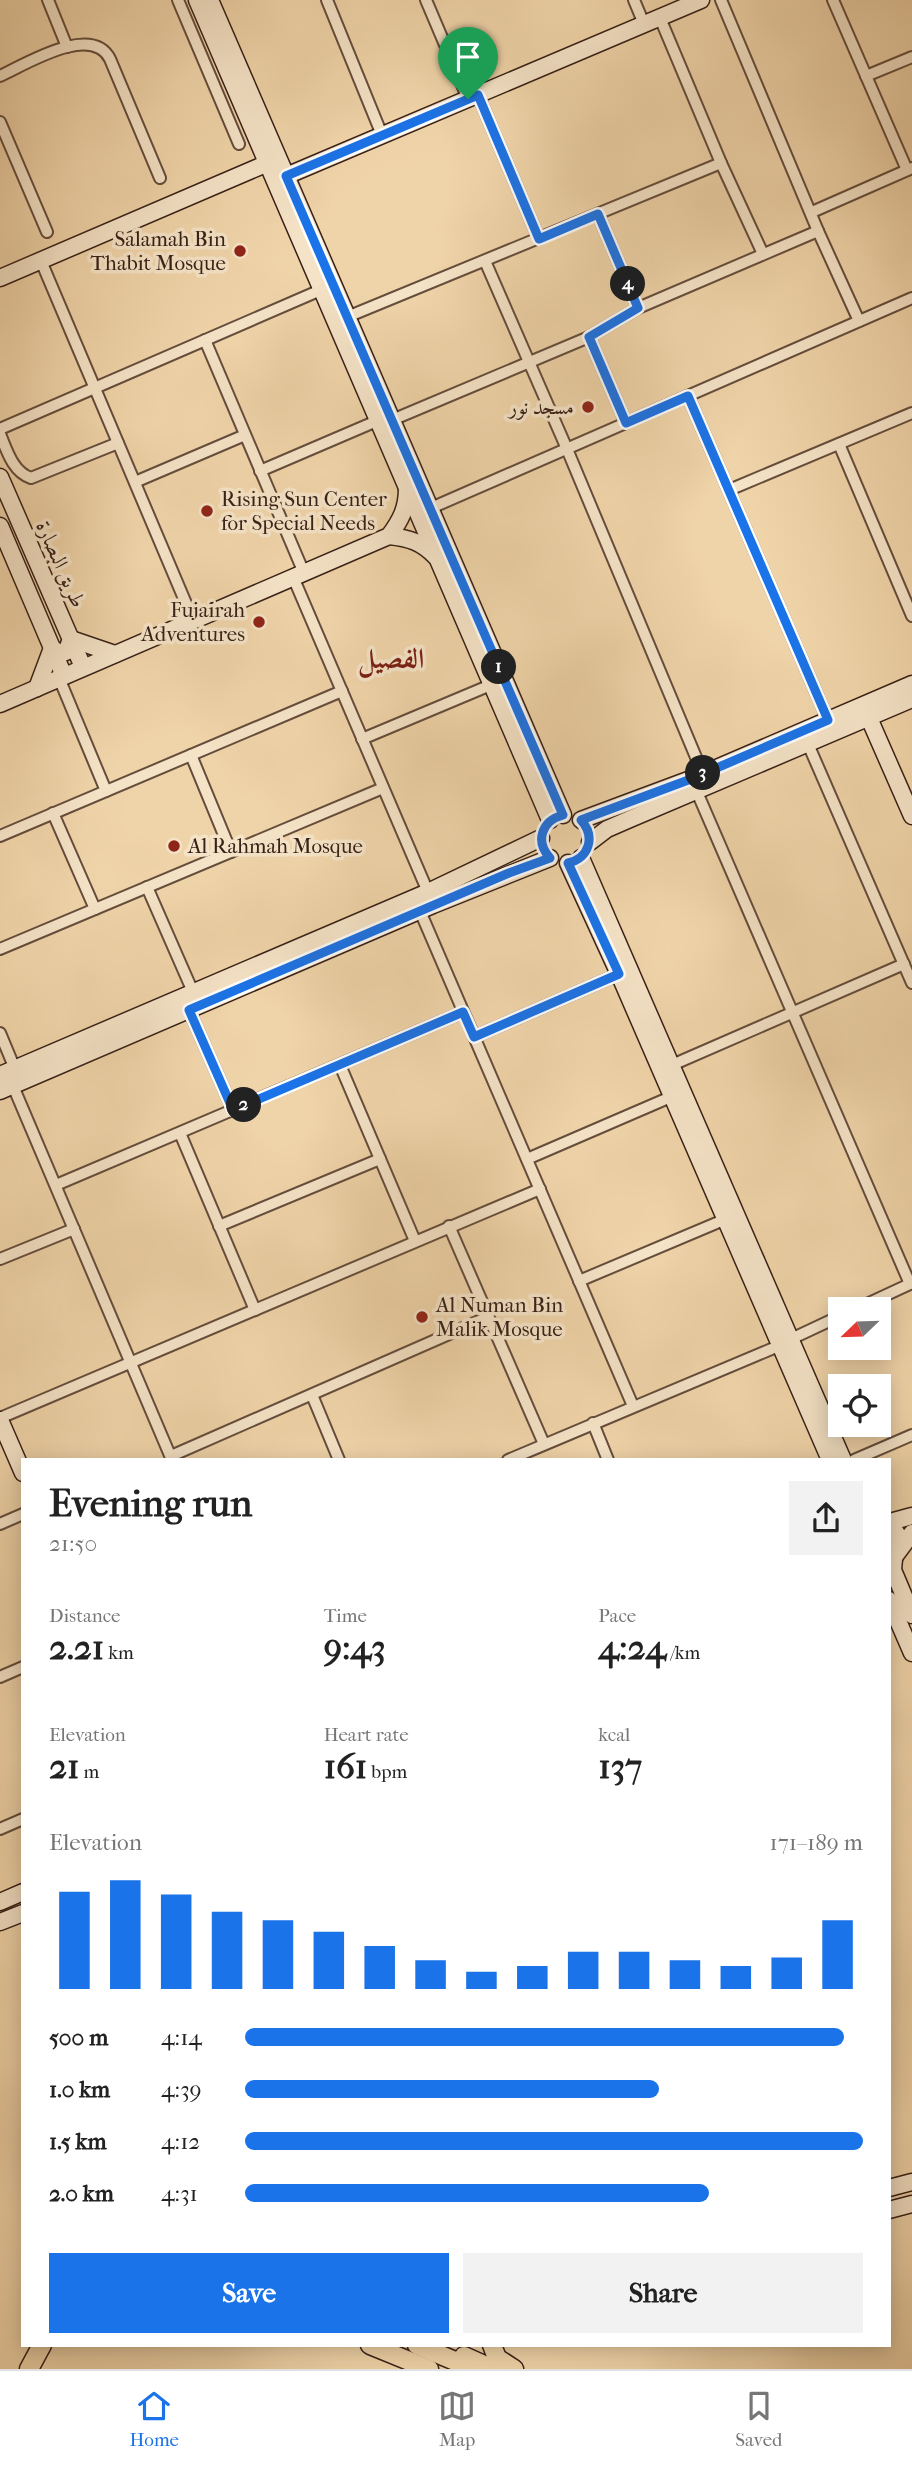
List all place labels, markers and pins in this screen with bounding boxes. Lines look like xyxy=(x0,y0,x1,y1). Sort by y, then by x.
pin xyxy=(438,27,498,99)
place label: Salamah Bin Thabit Mosque xyxy=(91,227,226,275)
marker: Salamah Bin Thabit Mosque xyxy=(232,243,248,259)
pin: 4 xyxy=(610,266,646,302)
place label: مسجد نور xyxy=(507,395,574,420)
marker: مسجد نور xyxy=(580,399,596,415)
place label: Rising Sun Center for Special Needs xyxy=(221,487,387,535)
marker: Rising Sun Center for Special Needs xyxy=(199,503,215,519)
place label: Fujairah Adventures xyxy=(140,598,245,646)
marker: Fujairah Adventures xyxy=(251,614,267,630)
pin: 1 xyxy=(482,650,516,684)
pin: 3 xyxy=(686,756,720,790)
place label: Al Rahmah Mosque xyxy=(187,834,363,858)
marker: Al Rahmah Mosque xyxy=(166,838,182,854)
pin: 2 xyxy=(226,1088,262,1122)
place label: Al Numan Bin Malik Mosque xyxy=(435,1293,563,1341)
marker: Al Numan Bin Malik Mosque xyxy=(414,1309,430,1325)

